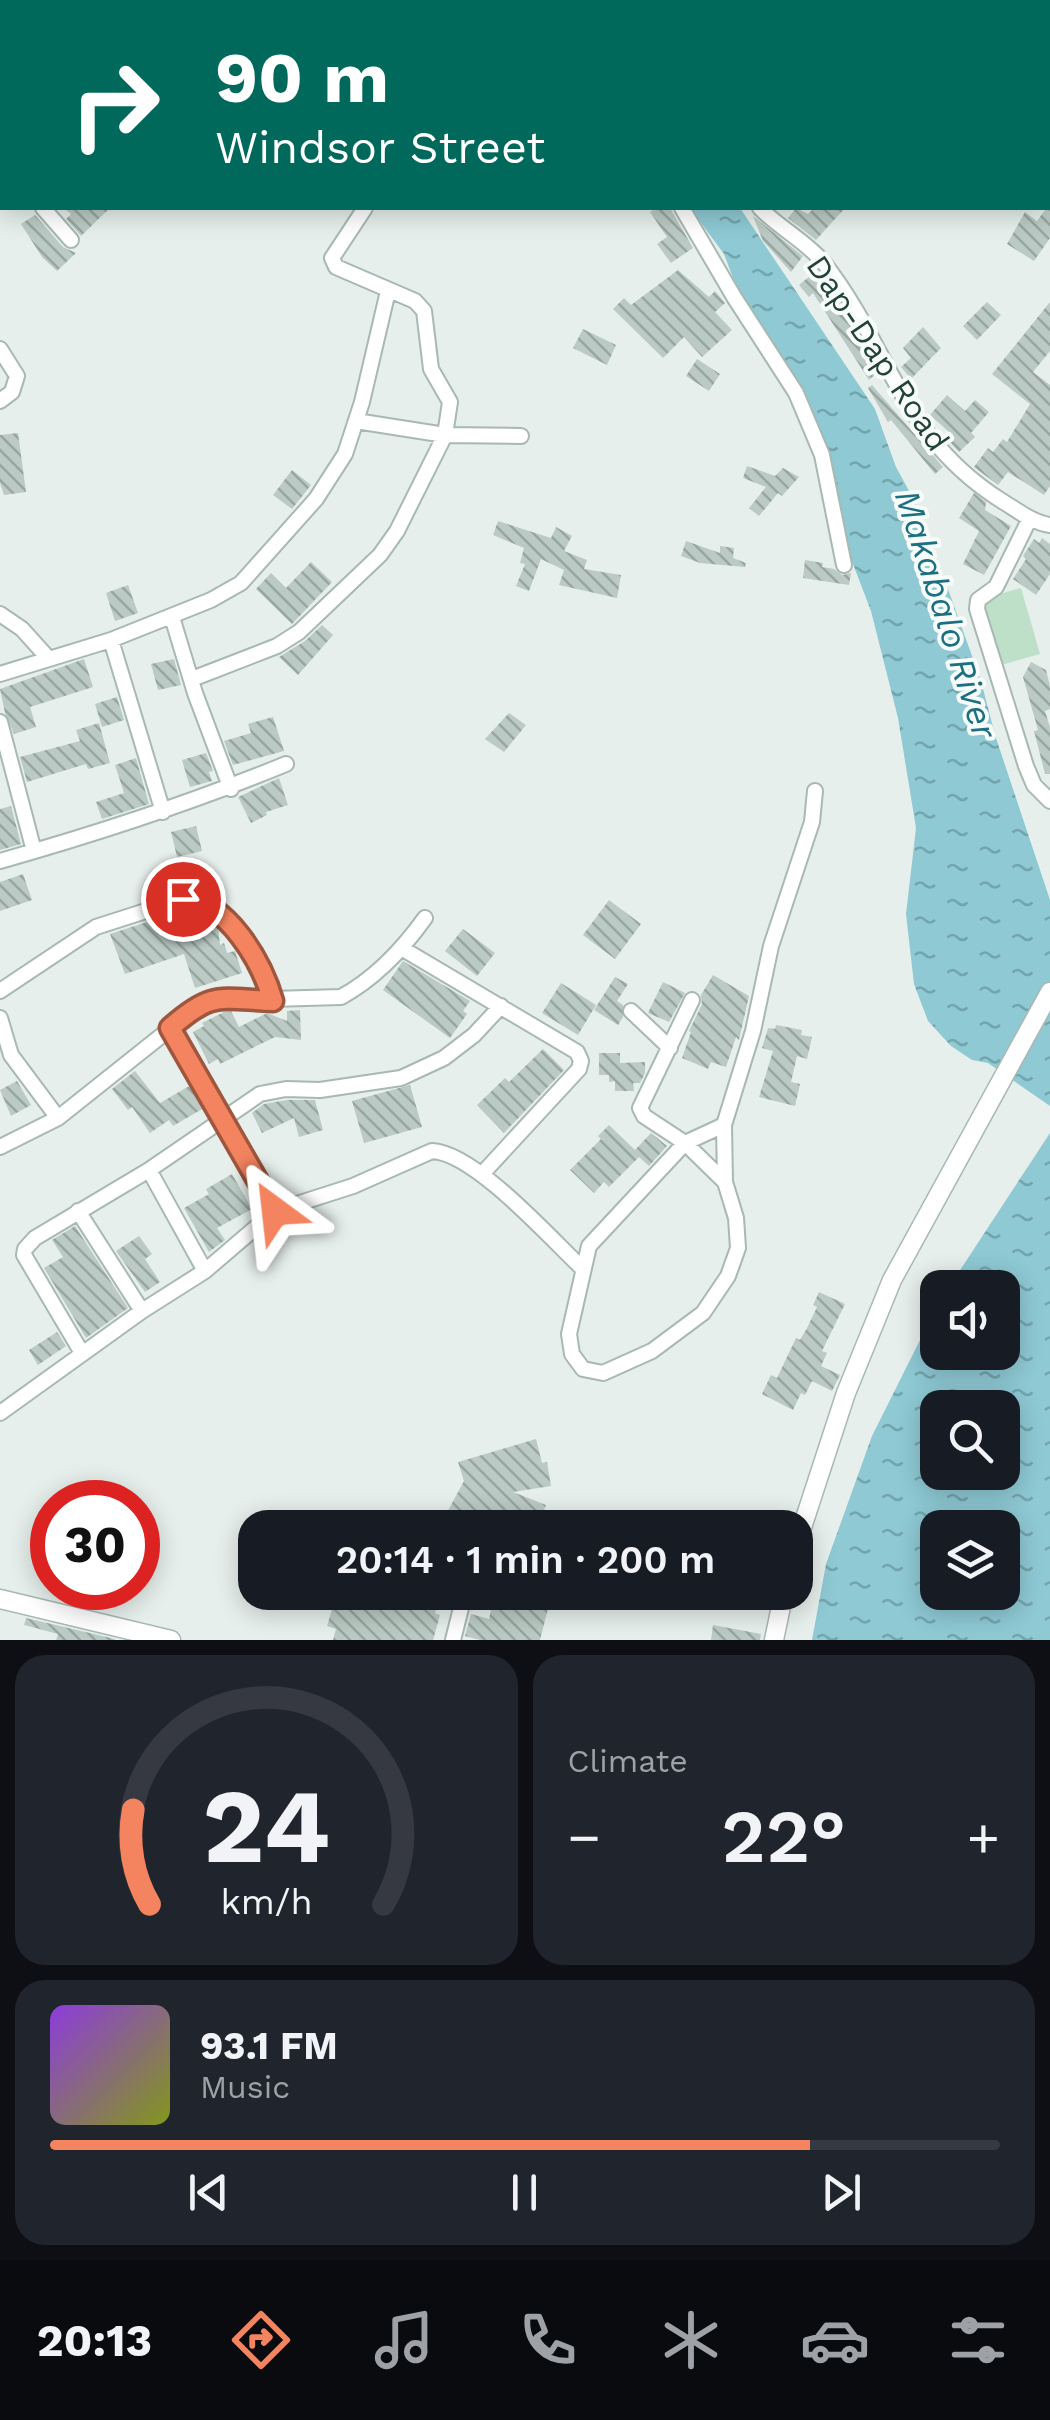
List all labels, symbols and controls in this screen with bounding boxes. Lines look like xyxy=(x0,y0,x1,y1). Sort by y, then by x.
text: 90 m xyxy=(215,37,389,119)
icon: right xyxy=(50,40,180,170)
text: Windsor Street xyxy=(215,121,545,174)
street label: Dap-Dap Road xyxy=(799,248,957,458)
water label: Makabalo River xyxy=(886,484,1006,745)
pin xyxy=(141,857,226,942)
icon: arrive xyxy=(156,872,211,927)
position arrow xyxy=(223,1159,327,1263)
map controls xyxy=(920,1270,1020,1610)
button: sound xyxy=(920,1270,1020,1370)
button: search xyxy=(920,1390,1020,1490)
speed limit sign: 30 xyxy=(30,1480,160,1610)
button: layers xyxy=(920,1510,1020,1610)
text: 20:14 · 1 min · 200 m xyxy=(336,1538,715,1582)
text: Climate xyxy=(568,1742,688,1780)
text: 24 xyxy=(202,1765,330,1887)
text: 22° xyxy=(721,1792,846,1880)
text: − xyxy=(568,1805,601,1869)
text: + xyxy=(967,1805,1000,1869)
text: km/h xyxy=(220,1881,312,1923)
text: 93.1 FM xyxy=(200,2024,338,2068)
text: Music xyxy=(200,2068,290,2106)
icon: previous xyxy=(181,2165,236,2220)
icon: pause xyxy=(497,2165,552,2220)
icon: next xyxy=(814,2165,869,2220)
icon: directions xyxy=(226,2305,296,2375)
icon: music xyxy=(369,2305,439,2375)
icon: phone xyxy=(513,2305,583,2375)
icon: climate xyxy=(656,2305,726,2375)
icon: car xyxy=(800,2305,870,2375)
icon: filters xyxy=(943,2305,1013,2375)
text: 20:13 xyxy=(37,2314,152,2367)

